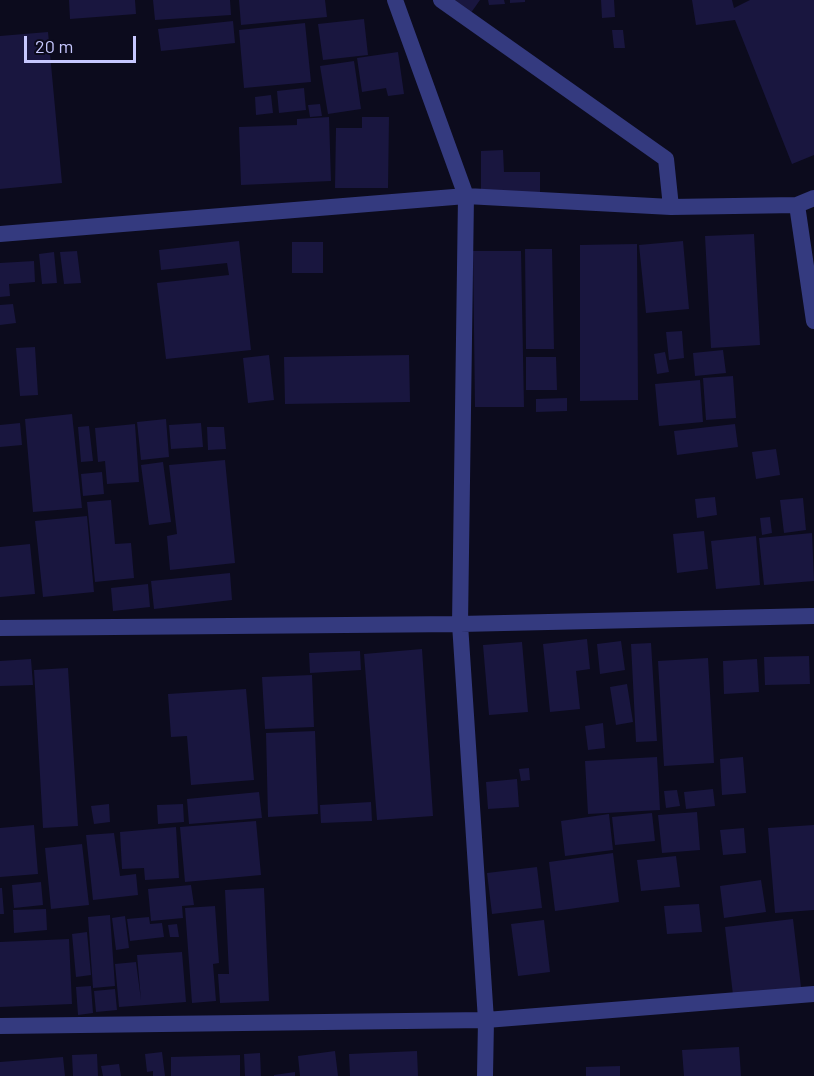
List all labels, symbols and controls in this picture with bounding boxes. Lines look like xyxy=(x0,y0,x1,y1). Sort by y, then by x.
scale bar xyxy=(27,24,140,62)
text: 20 m xyxy=(35,35,73,57)

